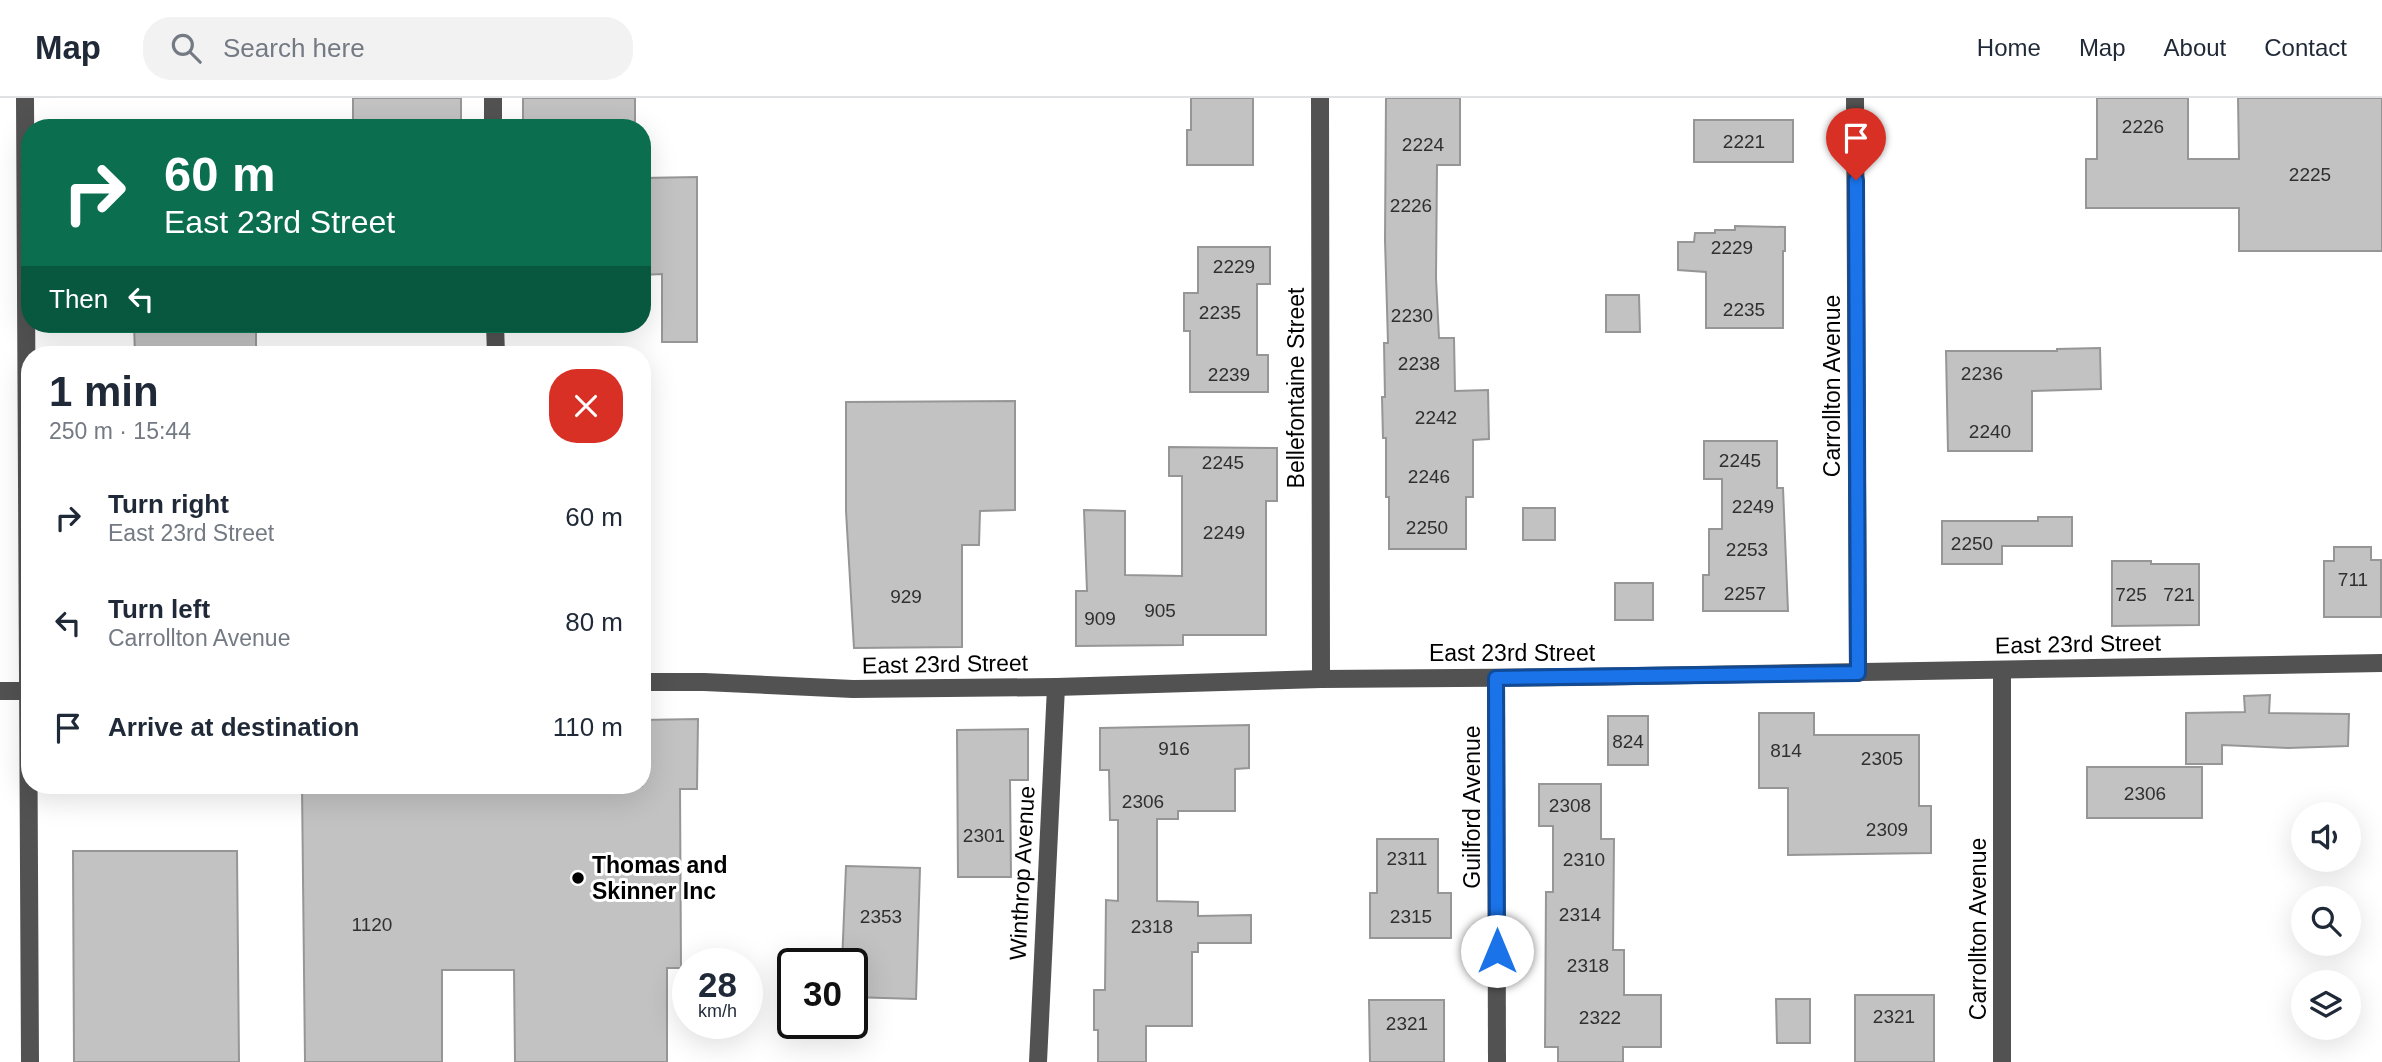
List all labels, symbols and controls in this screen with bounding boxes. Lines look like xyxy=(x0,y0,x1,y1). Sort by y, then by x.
search box xyxy=(143,17,633,80)
text: Map xyxy=(35,29,101,66)
icon: search xyxy=(167,29,205,67)
text: Search here xyxy=(223,33,365,63)
text: Home xyxy=(1977,34,2041,61)
text: Map xyxy=(2079,34,2126,61)
text: About xyxy=(2164,34,2226,61)
text: Contact xyxy=(2264,34,2347,61)
pin xyxy=(1826,108,1886,180)
house number: 2226 xyxy=(2122,116,2164,137)
icon: arrive xyxy=(1837,119,1875,157)
house number: 2221 xyxy=(1723,131,1765,152)
house number: 2224 xyxy=(1402,134,1445,155)
icon: right xyxy=(49,147,140,238)
text: 60 m xyxy=(164,147,276,201)
house number: 2225 xyxy=(2289,164,2331,185)
house number: 2226 xyxy=(1390,195,1432,216)
text: East 23rd Street xyxy=(164,204,395,240)
house number: 2229 xyxy=(1711,237,1753,258)
house number: 2229 xyxy=(1213,256,1255,277)
icon: left xyxy=(122,280,160,318)
text: Then xyxy=(49,284,108,314)
street label: Bellefontaine Street xyxy=(1283,287,1309,488)
street label: Carrollton Avenue xyxy=(1819,295,1845,477)
house number: 2235 xyxy=(1723,299,1765,320)
house number: 2235 xyxy=(1199,302,1241,323)
house number: 2230 xyxy=(1391,305,1433,326)
house number: 2238 xyxy=(1398,353,1440,374)
house number: 2236 xyxy=(1961,363,2003,384)
house number: 2239 xyxy=(1208,364,1250,385)
text: 1 min xyxy=(49,368,159,415)
button: close xyxy=(549,369,623,443)
house number: 2242 xyxy=(1415,407,1457,428)
text: 250 m · 15:44 xyxy=(49,418,191,444)
house number: 2240 xyxy=(1969,421,2011,442)
house number: 2245 xyxy=(1719,450,1761,471)
house number: 2245 xyxy=(1202,452,1244,473)
house number: 2246 xyxy=(1408,466,1450,487)
text: Turn right xyxy=(108,489,229,519)
house number: 2249 xyxy=(1732,496,1774,517)
icon: right xyxy=(49,499,87,537)
text: 60 m xyxy=(565,502,623,532)
house number: 2250 xyxy=(1406,517,1448,538)
text: East 23rd Street xyxy=(108,520,274,546)
house number: 2249 xyxy=(1203,522,1245,543)
house number: 2250 xyxy=(1951,533,1993,554)
house number: 2253 xyxy=(1726,539,1768,560)
house number: 711 xyxy=(2338,569,2368,590)
house number: 2257 xyxy=(1724,583,1766,604)
house number: 725 xyxy=(2115,584,2147,605)
house number: 721 xyxy=(2163,584,2195,605)
house number: 929 xyxy=(890,586,922,607)
text: Turn left xyxy=(108,594,210,624)
house number: 905 xyxy=(1144,600,1176,621)
icon: left xyxy=(49,604,87,642)
text: 80 m xyxy=(565,607,623,637)
house number: 909 xyxy=(1084,608,1116,629)
text: Carrollton Avenue xyxy=(108,625,290,651)
street label: East 23rd Street xyxy=(1995,630,2162,658)
street label: East 23rd Street xyxy=(1429,640,1596,666)
street label: East 23rd Street xyxy=(862,650,1029,678)
icon: arrive xyxy=(49,709,87,747)
text: Arrive at destination xyxy=(108,712,359,742)
text: 110 m xyxy=(553,712,623,742)
street label: Guilford Avenue xyxy=(1459,725,1485,889)
house number: 824 xyxy=(1612,731,1644,752)
house number: 916 xyxy=(1158,738,1190,759)
house number: 814 xyxy=(1770,740,1802,761)
house number: 2305 xyxy=(1861,748,1903,769)
house number: 2306 xyxy=(2124,783,2166,804)
street label: Winthrop Avenue xyxy=(1004,785,1040,961)
house number: 2306 xyxy=(1122,791,1164,812)
house number: 2308 xyxy=(1549,795,1591,816)
map controls xyxy=(2291,802,2361,1040)
button: sound xyxy=(2291,802,2361,872)
house number: 2309 xyxy=(1866,819,1908,840)
house number: 2301 xyxy=(963,825,1005,846)
street label: Carrollton Avenue xyxy=(1965,838,1991,1020)
house number: 2311 xyxy=(1387,848,1427,869)
house number: 2310 xyxy=(1563,849,1605,870)
place label: Thomas and Skinner Inc xyxy=(592,852,727,904)
marker: Thomas and Skinner Inc xyxy=(570,870,586,886)
button: search xyxy=(2291,886,2361,956)
house number: 2314 xyxy=(1559,904,1602,925)
house number: 2353 xyxy=(860,906,902,927)
house number: 2315 xyxy=(1390,906,1432,927)
house number: 1120 xyxy=(352,914,392,935)
position arrow xyxy=(1460,914,1534,988)
house number: 2318 xyxy=(1131,916,1173,937)
speed limit sign: 30 xyxy=(777,948,868,1039)
house number: 2318 xyxy=(1567,955,1609,976)
text: 28 xyxy=(698,965,737,1004)
button: layers xyxy=(2291,970,2361,1040)
text: km/h xyxy=(698,1001,737,1021)
house number: 2321 xyxy=(1873,1006,1915,1027)
house number: 2322 xyxy=(1579,1007,1621,1028)
house number: 2321 xyxy=(1386,1013,1428,1034)

